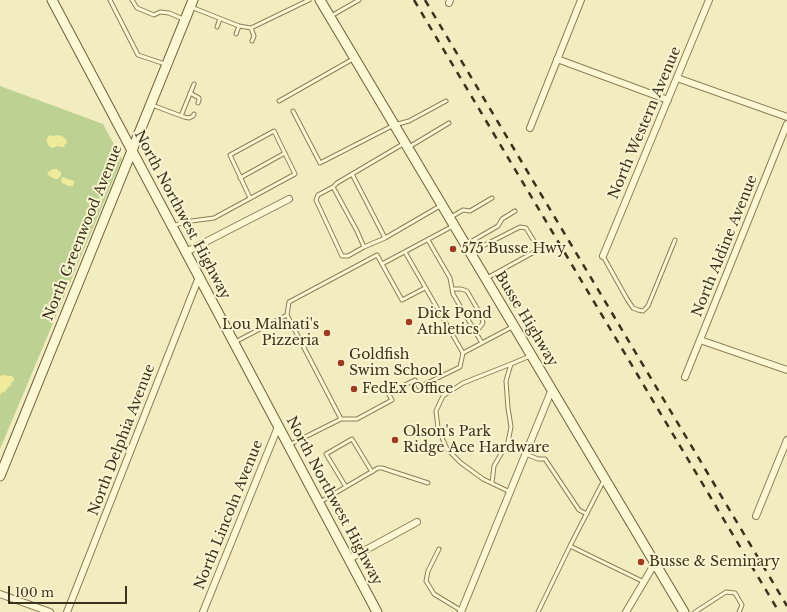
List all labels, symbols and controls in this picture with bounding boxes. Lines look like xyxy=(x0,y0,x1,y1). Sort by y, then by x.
street label: North Western Avenue xyxy=(605,44,685,202)
street label: North Northwest Highway xyxy=(130,128,234,302)
street label: North Greenwood Avenue xyxy=(40,143,126,323)
street label: North Aldine Avenue xyxy=(689,173,761,319)
place label: 575 Busse Hwy xyxy=(461,241,566,257)
marker: 575 Busse Hwy xyxy=(448,244,458,254)
street label: Busse Highway xyxy=(491,268,561,370)
place label: Dick Pond Athletics xyxy=(417,306,492,338)
place label: Lou Malnati's Pizzeria xyxy=(222,317,319,350)
marker: Dick Pond Athletics xyxy=(404,317,414,327)
marker: Lou Malnati's Pizzeria xyxy=(322,328,332,338)
place label: Goldfish Swim School xyxy=(349,347,443,380)
marker: Goldfish Swim School xyxy=(336,358,346,368)
street label: North Delphia Avenue xyxy=(85,362,159,518)
place label: FedEx Office xyxy=(362,381,453,397)
marker: FedEx Office xyxy=(349,384,359,394)
street label: North Northwest Highway xyxy=(282,414,386,588)
place label: Olson's Park Ridge Ace Hardware xyxy=(403,424,549,456)
marker: Olson's Park Ridge Ace Hardware xyxy=(390,435,400,445)
street label: North Lincoln Avenue xyxy=(191,438,267,592)
place label: Busse & Seminary xyxy=(649,554,780,570)
marker: Busse & Seminary xyxy=(636,557,646,567)
scale bar xyxy=(10,578,129,604)
text: 100 m xyxy=(15,585,54,600)

